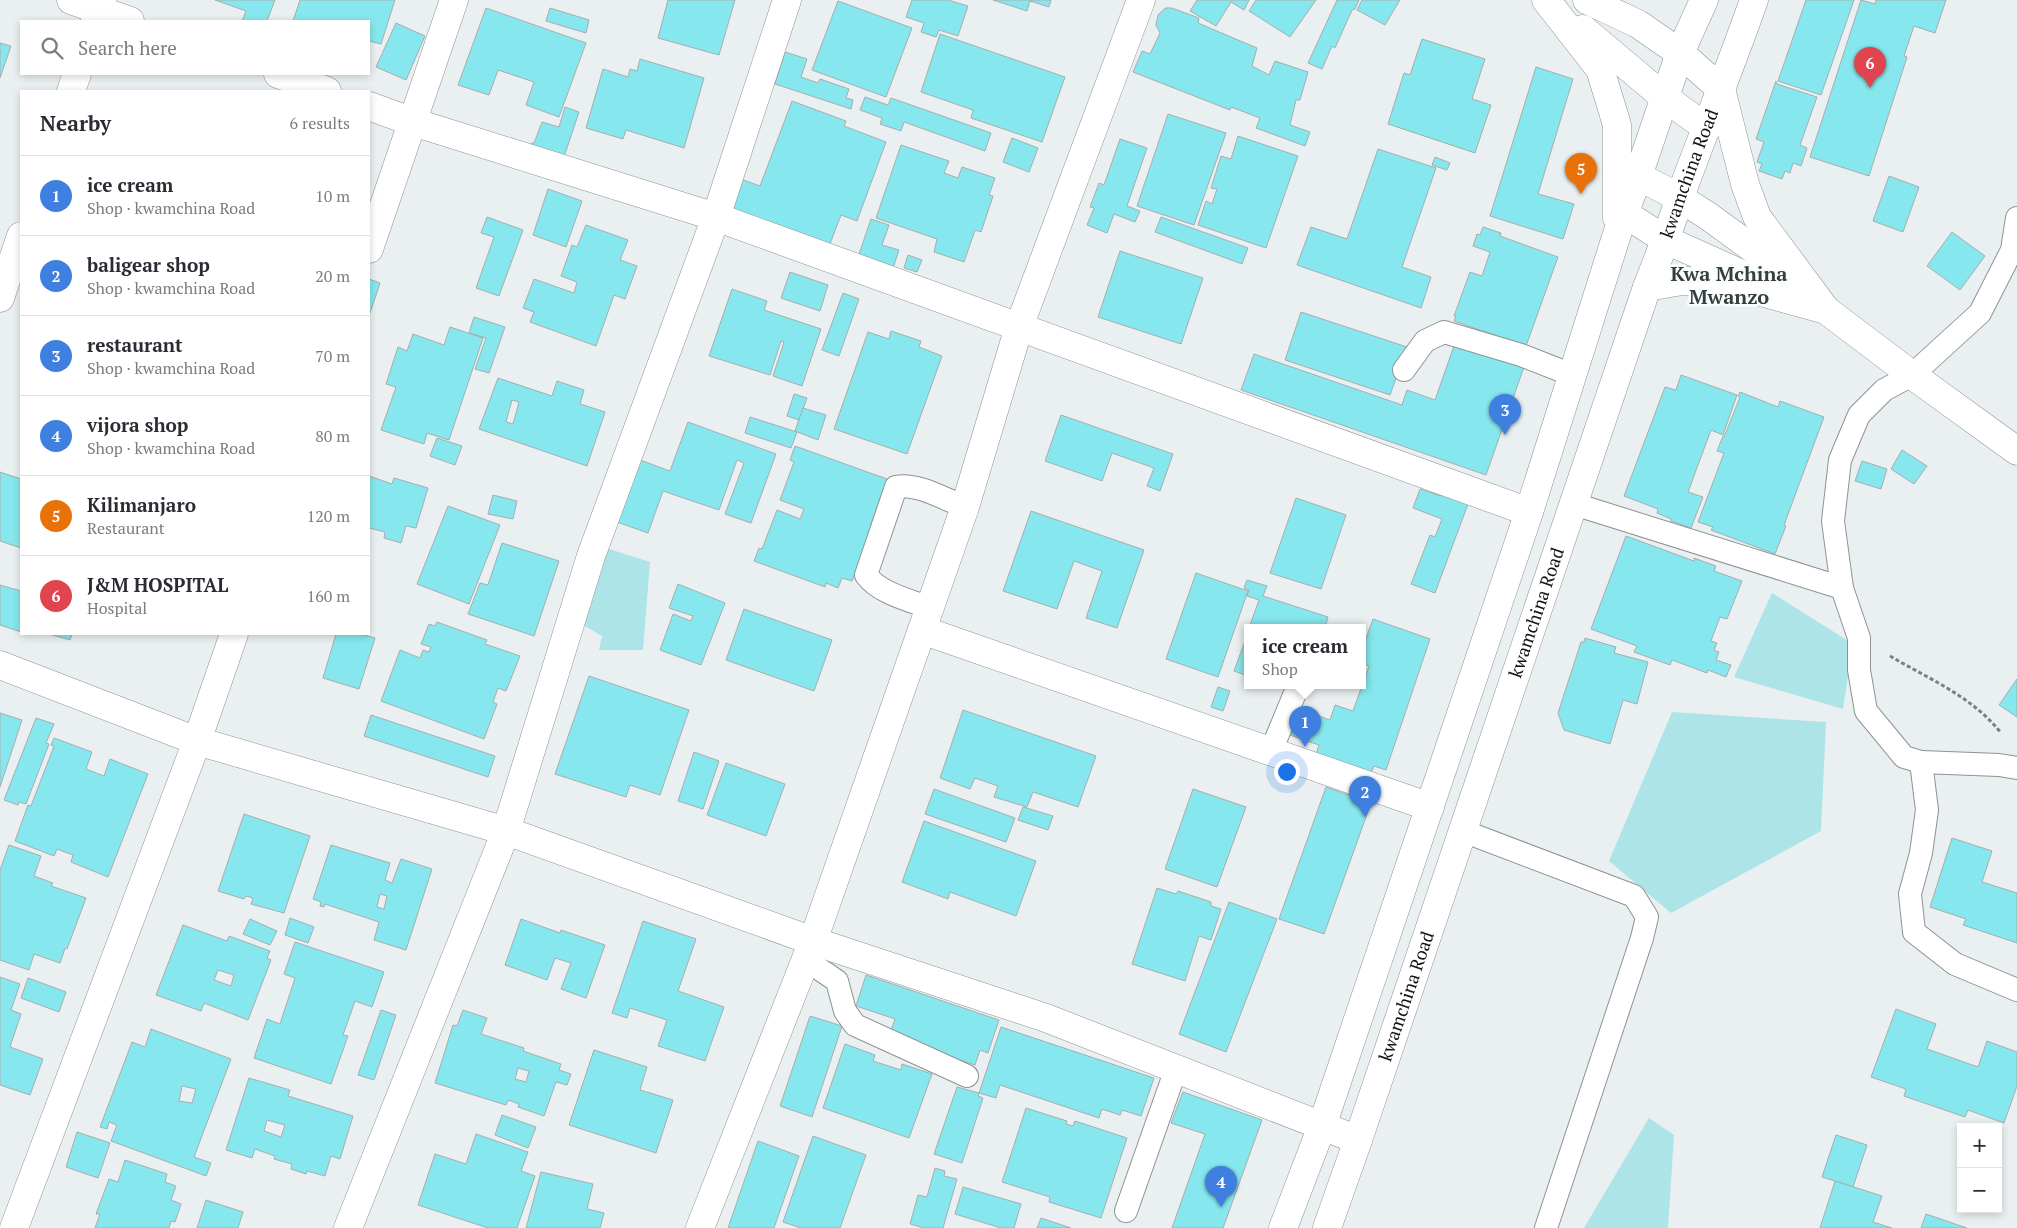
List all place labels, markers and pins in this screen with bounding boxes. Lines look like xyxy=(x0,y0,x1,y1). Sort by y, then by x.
pin: 6 xyxy=(1854,47,1886,88)
pin: 5 xyxy=(1565,153,1597,194)
pin: 3 xyxy=(1489,394,1521,435)
pin: 1 xyxy=(1289,706,1321,747)
pin: 2 xyxy=(1349,776,1381,817)
pin: 4 xyxy=(1205,1166,1237,1207)

